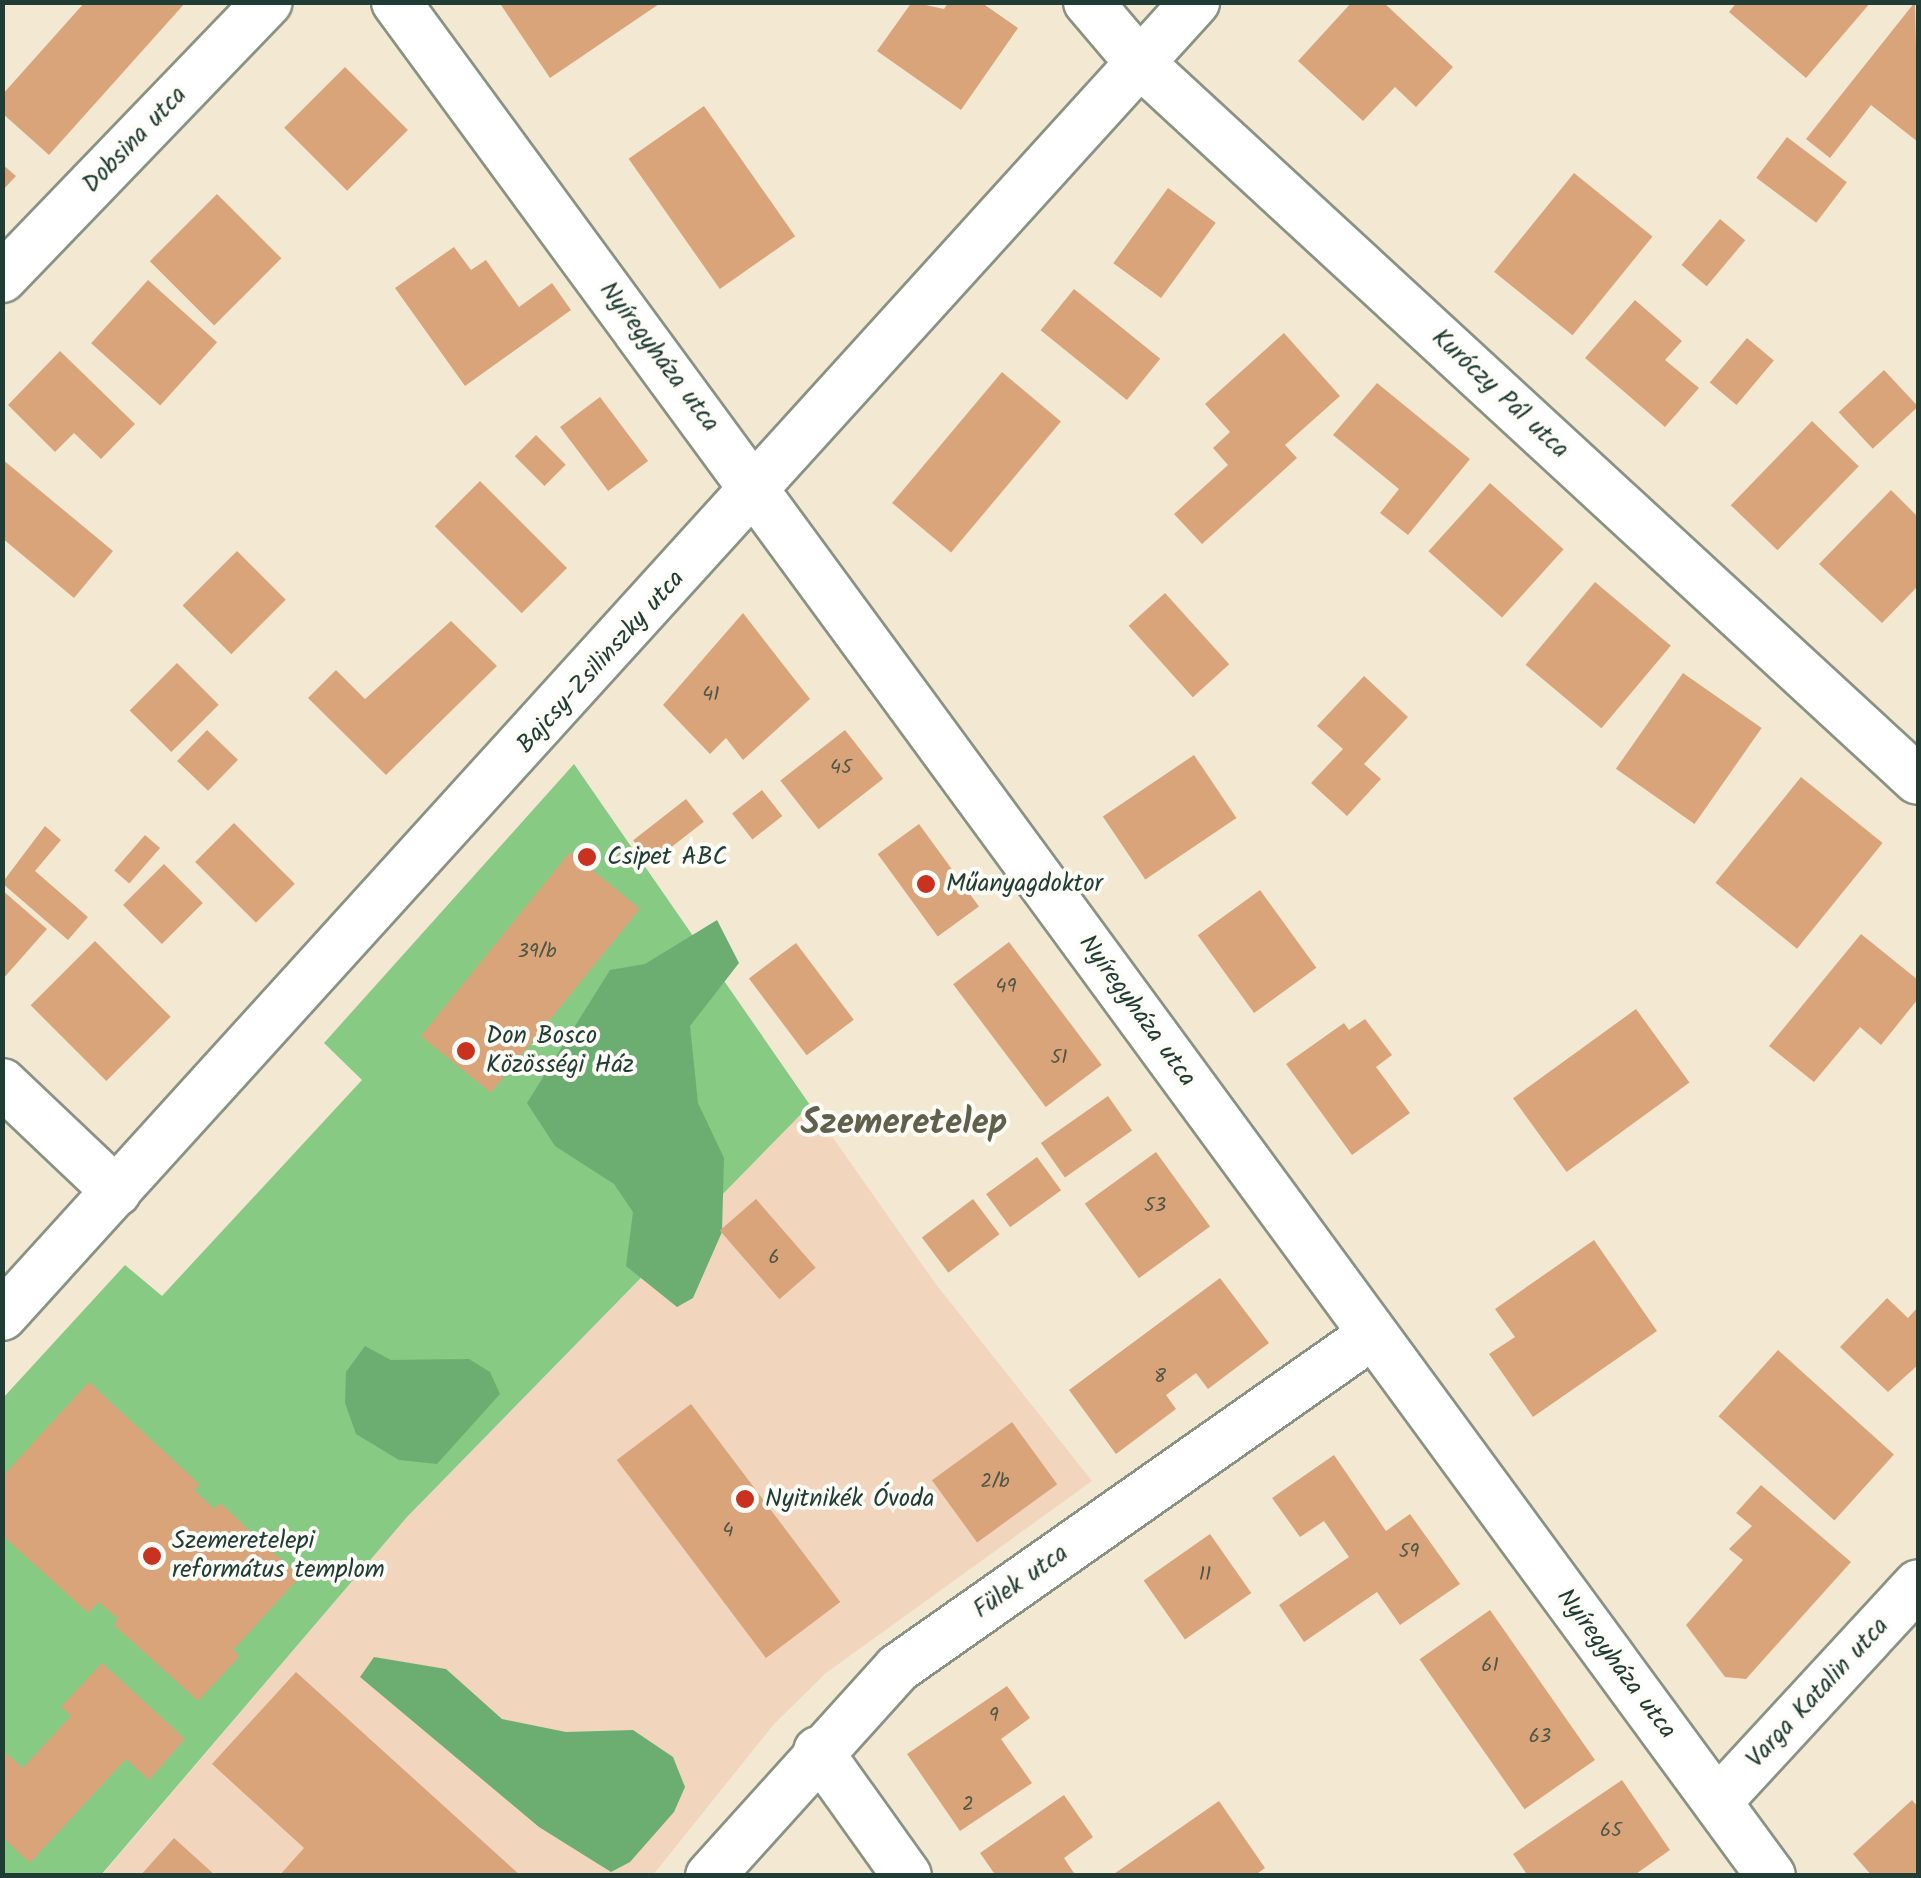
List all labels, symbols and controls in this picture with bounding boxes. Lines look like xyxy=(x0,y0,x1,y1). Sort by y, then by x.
street label: Dobsina utca xyxy=(77,80,193,200)
street label: Nyíregyháza utca xyxy=(593,276,725,438)
street label: Kuróczy Pál utca xyxy=(1425,323,1575,465)
street label: Bajcsy-Zsilinszky utca xyxy=(511,564,691,760)
house number: 41 xyxy=(702,683,720,707)
house number: 45 xyxy=(830,756,852,780)
place label: Csipet ABC xyxy=(607,842,728,872)
marker: Csipet ABC xyxy=(576,846,598,868)
place label: Műanyagdoktor xyxy=(946,869,1103,899)
marker: Műanyagdoktor xyxy=(915,873,937,895)
street label: Nyíregyháza utca xyxy=(1072,929,1202,1093)
house number: 39/b xyxy=(518,940,556,964)
house number: 49 xyxy=(996,975,1016,999)
place label: Don Bosco Közösségi Ház xyxy=(486,1022,634,1081)
marker: Don Bosco Közösségi Ház xyxy=(455,1040,477,1062)
house number: 51 xyxy=(1050,1046,1068,1070)
district label: Szemeretelep xyxy=(801,1103,1007,1145)
house number: 53 xyxy=(1144,1194,1166,1218)
house number: 6 xyxy=(768,1246,780,1270)
house number: 8 xyxy=(1154,1365,1166,1389)
house number: 2/b xyxy=(980,1470,1010,1494)
place label: Nyitnikék Óvoda xyxy=(765,1484,934,1514)
marker: Nyitnikék Óvoda xyxy=(734,1488,756,1510)
house number: 4 xyxy=(722,1519,734,1543)
place label: Szemeretelepi református templom xyxy=(172,1527,385,1586)
street label: Fülek utca xyxy=(968,1539,1074,1625)
house number: 59 xyxy=(1399,1540,1419,1564)
marker: Szemeretelepi református templom xyxy=(141,1545,163,1567)
house number: 11 xyxy=(1199,1563,1211,1587)
street label: Nyíregyháza utca xyxy=(1550,1583,1682,1745)
street label: Varga Katalin utca xyxy=(1741,1612,1895,1774)
house number: 61 xyxy=(1481,1654,1499,1678)
house number: 9 xyxy=(989,1704,999,1728)
house number: 63 xyxy=(1529,1725,1551,1749)
house number: 2 xyxy=(962,1793,974,1817)
house number: 65 xyxy=(1600,1819,1622,1843)

